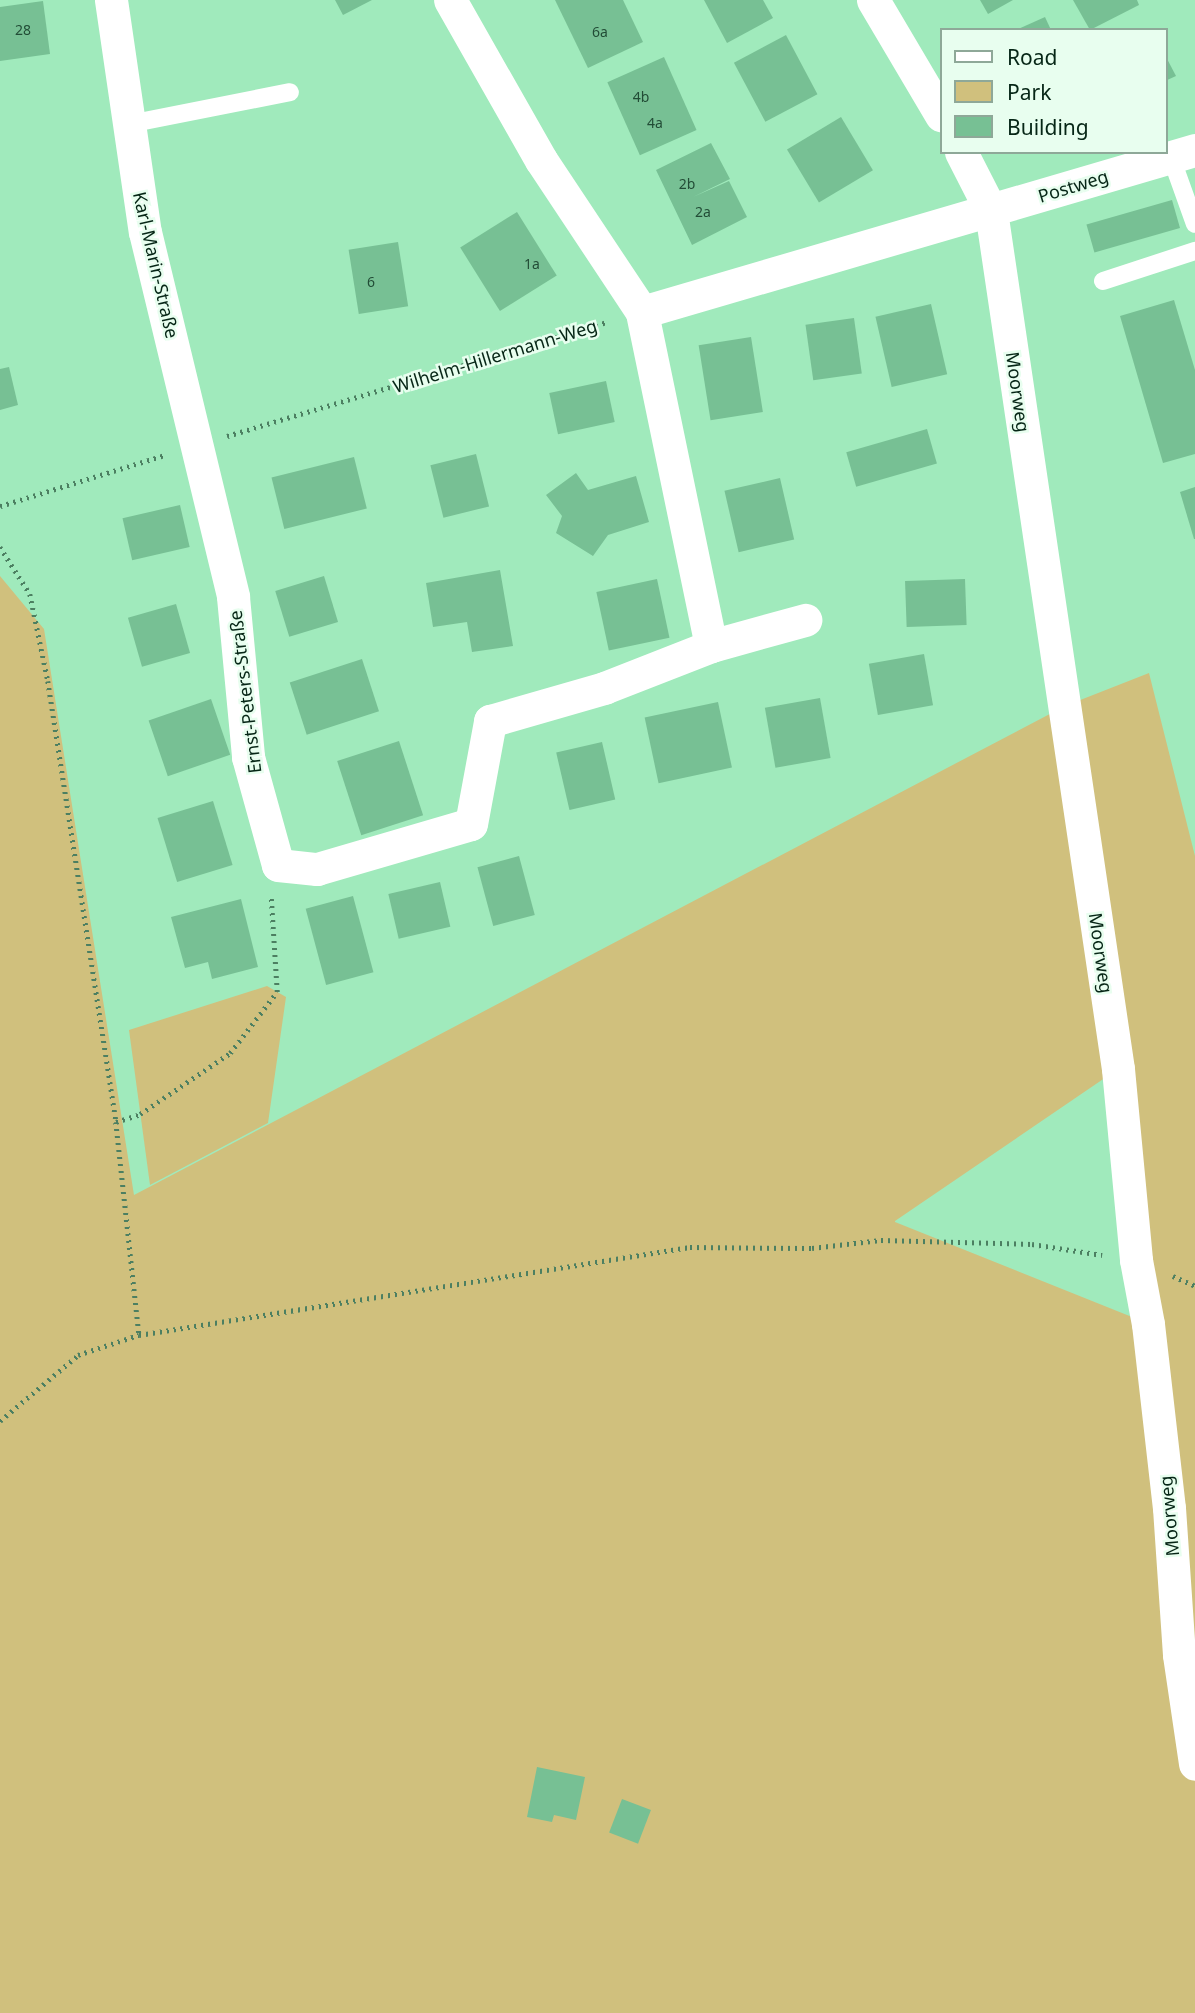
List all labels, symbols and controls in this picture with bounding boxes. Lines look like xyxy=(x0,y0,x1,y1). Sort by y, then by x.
house number: 28 xyxy=(15,22,31,38)
house number: 6a xyxy=(592,24,608,40)
legend xyxy=(940,28,1167,154)
text: Road xyxy=(1007,43,1057,71)
text: Park xyxy=(1007,78,1051,106)
house number: 4b xyxy=(633,89,649,105)
text: Building xyxy=(1007,113,1089,141)
house number: 4a xyxy=(647,115,663,131)
street label: Postweg xyxy=(1035,165,1111,207)
house number: 2b xyxy=(679,176,695,192)
street label: Karl-Marin-Straße xyxy=(129,190,183,340)
house number: 2a xyxy=(695,204,711,220)
house number: 1a xyxy=(524,256,540,272)
house number: 6 xyxy=(367,274,375,290)
street label: Wilhelm-Hillermann-Weg xyxy=(390,315,600,397)
street label: Moorweg xyxy=(1002,350,1034,434)
street label: Ernst-Peters-Straße xyxy=(224,609,266,775)
street label: Moorweg xyxy=(1085,911,1117,995)
street label: Moorweg xyxy=(1155,1475,1183,1557)

